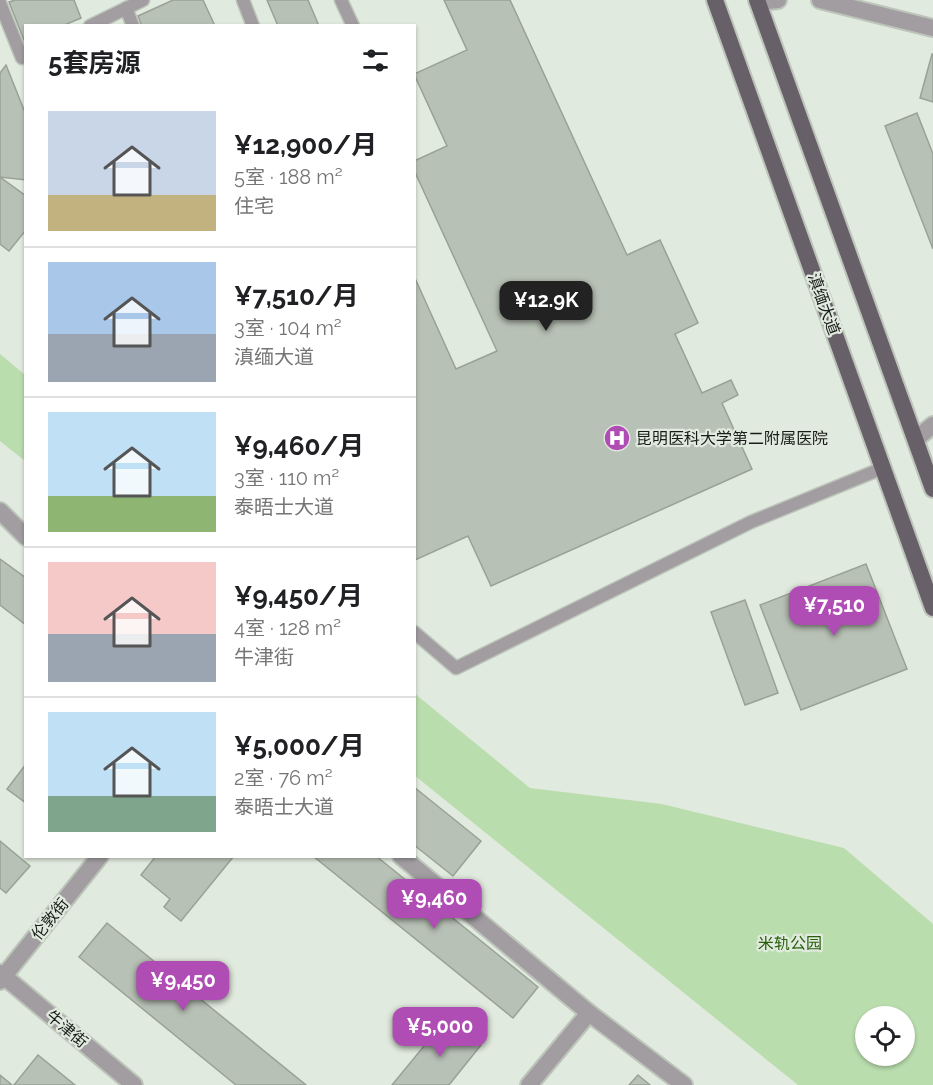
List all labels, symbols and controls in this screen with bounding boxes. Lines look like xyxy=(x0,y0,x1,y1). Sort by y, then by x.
icon: filters xyxy=(359,44,392,77)
text: 5套房源 xyxy=(48,48,140,78)
text: ¥12,900/月 xyxy=(234,130,377,160)
icon: home xyxy=(96,135,168,207)
text: 5室 · 188 m² xyxy=(234,165,342,189)
text: 住宅 xyxy=(234,194,274,218)
street label: 滇缅大道 xyxy=(804,271,844,337)
text: ¥7,510/月 xyxy=(234,281,359,311)
pin: ¥12.9K xyxy=(497,281,595,332)
icon: home xyxy=(96,286,168,358)
text: ¥12.9K xyxy=(513,288,579,312)
text: 3室 · 104 m² xyxy=(234,316,342,340)
text: 滇缅大道 xyxy=(234,345,314,369)
hospital icon: 昆明医科大学第二附属医院 xyxy=(602,423,632,453)
place label: 昆明医科大学第二附属医院 xyxy=(636,429,828,448)
text: ¥9,460/月 xyxy=(234,431,364,461)
icon: home xyxy=(96,436,168,508)
text: 3室 · 110 m² xyxy=(234,466,339,490)
text: 泰晤士大道 xyxy=(234,495,334,519)
text: ¥9,450/月 xyxy=(234,581,363,611)
icon: home xyxy=(96,586,168,658)
pin: ¥7,510 xyxy=(785,586,883,637)
text: ¥7,510 xyxy=(803,593,865,617)
text: 4室 · 128 m² xyxy=(234,616,341,640)
text: 牛津街 xyxy=(234,645,294,669)
text: ¥5,000/月 xyxy=(234,731,365,761)
icon: home xyxy=(96,736,168,808)
text: 2室 · 76 m² xyxy=(234,766,332,790)
text: 泰晤士大道 xyxy=(234,795,334,819)
pin: ¥9,460 xyxy=(385,879,483,930)
text: ¥9,460 xyxy=(401,886,467,910)
street label: 伦敦街 xyxy=(28,894,72,944)
park label: 米轨公园 xyxy=(758,934,822,953)
pin: ¥9,450 xyxy=(134,961,232,1012)
text: ¥9,450 xyxy=(150,968,216,992)
street label: 牛津街 xyxy=(43,1006,91,1052)
map controls xyxy=(855,1006,915,1066)
button: locate xyxy=(855,1006,915,1066)
pin: ¥5,000 xyxy=(391,1007,489,1058)
text: ¥5,000 xyxy=(407,1014,473,1038)

